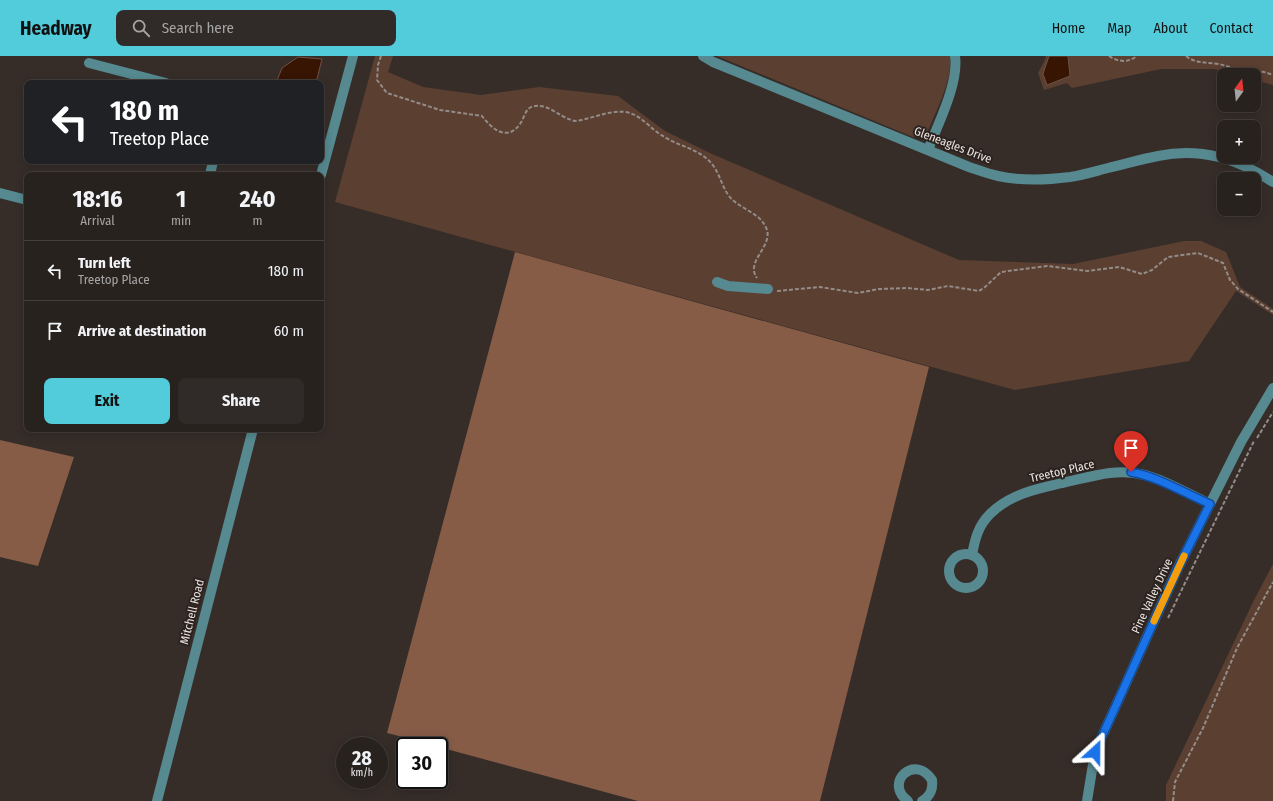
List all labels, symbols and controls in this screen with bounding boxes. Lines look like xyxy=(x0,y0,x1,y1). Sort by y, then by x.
search box xyxy=(116,10,396,46)
text: Headway xyxy=(20,17,92,40)
icon: search xyxy=(130,17,152,39)
text: Search here xyxy=(162,19,234,37)
text: Home xyxy=(1052,20,1085,37)
text: Map xyxy=(1107,20,1131,37)
text: About xyxy=(1153,20,1188,37)
text: Contact xyxy=(1210,20,1253,37)
north arrow xyxy=(1217,68,1261,112)
map controls xyxy=(1217,68,1261,216)
text: 180 m xyxy=(110,94,179,127)
icon: left xyxy=(44,96,96,148)
button: + xyxy=(1217,120,1261,164)
street label: Gleneagles Drive xyxy=(912,124,994,166)
text: Treetop Place xyxy=(110,128,209,150)
button: − xyxy=(1217,172,1261,216)
text: 18:16 xyxy=(72,185,123,213)
text: 1 xyxy=(176,185,186,213)
text: 240 xyxy=(240,185,276,213)
text: Arrival xyxy=(80,213,115,228)
text: min xyxy=(171,213,191,228)
text: m xyxy=(253,213,263,228)
text: Turn left xyxy=(78,254,131,272)
icon: left xyxy=(44,260,66,282)
text: 180 m xyxy=(268,262,304,280)
text: Treetop Place xyxy=(78,272,150,287)
icon: arrive xyxy=(44,320,66,342)
text: Arrive at destination xyxy=(78,322,206,340)
text: 60 m xyxy=(274,322,304,340)
button: Exit xyxy=(44,378,170,424)
button: Share xyxy=(178,378,304,424)
pin xyxy=(1114,431,1148,472)
icon: arrive xyxy=(1120,437,1142,459)
street label: Treetop Place xyxy=(1028,457,1096,485)
street label: Pine Valley Drive xyxy=(1128,556,1176,636)
street label: Mitchell Road xyxy=(177,578,207,646)
position arrow xyxy=(1074,731,1116,773)
speed limit sign: 30 xyxy=(396,737,448,789)
text: 28 xyxy=(352,746,372,770)
text: km/h xyxy=(351,767,373,779)

